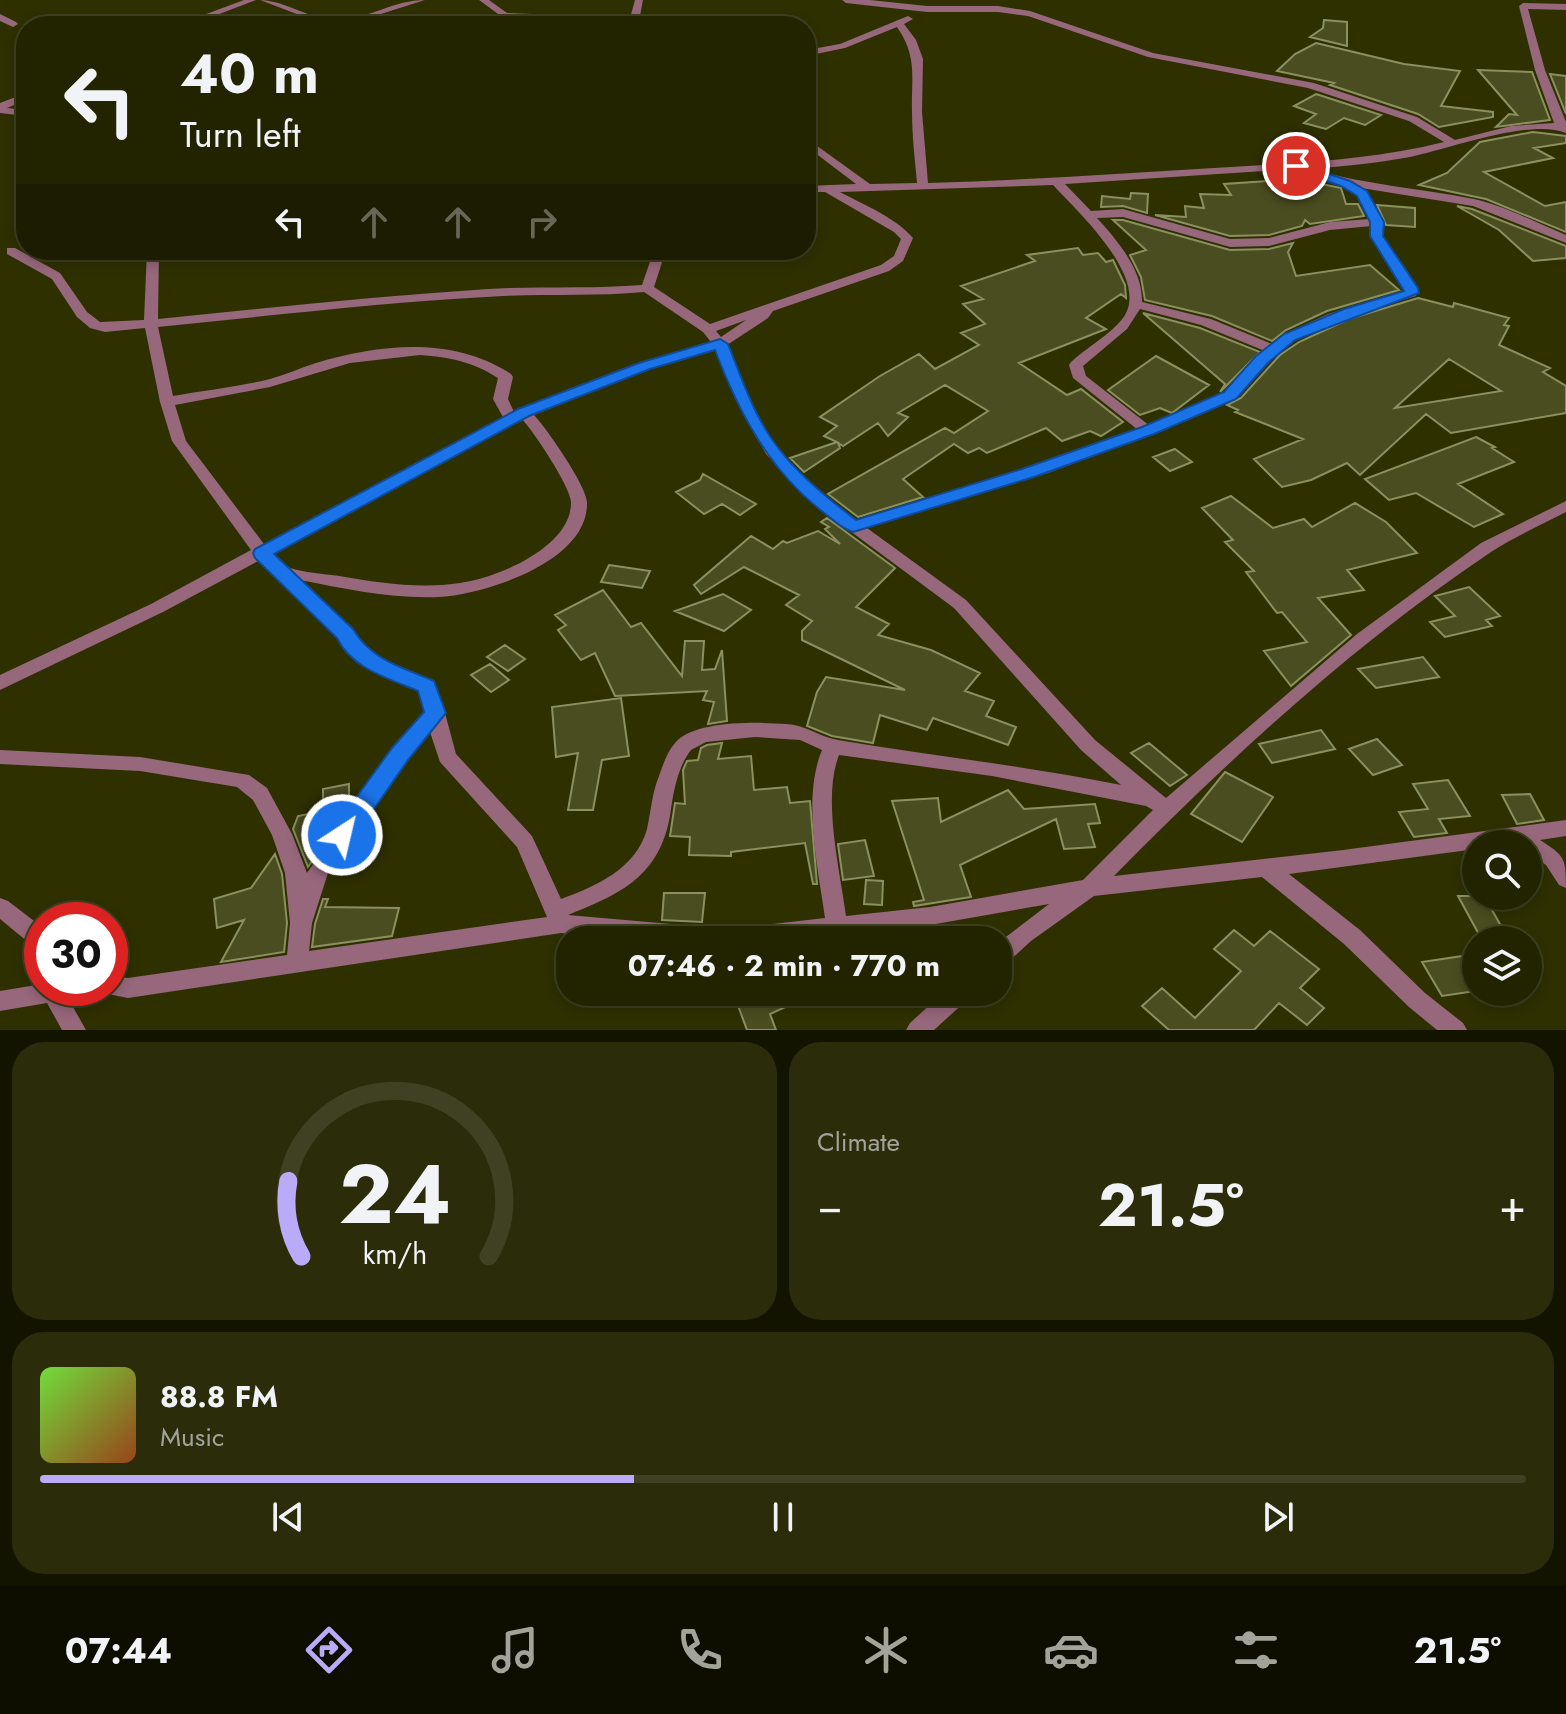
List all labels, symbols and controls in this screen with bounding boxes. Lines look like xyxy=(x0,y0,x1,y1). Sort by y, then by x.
text: 40 m xyxy=(180,33,319,114)
icon: left xyxy=(48,48,152,152)
text: Turn left xyxy=(180,108,301,160)
pin xyxy=(1262,132,1330,200)
icon: arrive xyxy=(1274,144,1318,188)
icon: left xyxy=(268,200,312,244)
icon: ahead xyxy=(352,200,396,244)
icon: ahead xyxy=(436,200,480,244)
icon: right xyxy=(520,200,564,244)
position arrow xyxy=(300,793,384,877)
map controls xyxy=(1462,830,1542,1006)
button: search xyxy=(1462,830,1542,910)
speed limit sign: 30 xyxy=(24,902,128,1006)
button: layers xyxy=(1462,926,1542,1006)
text: 07:46 · 2 min · 770 m xyxy=(628,944,940,987)
text: Climate xyxy=(817,1123,900,1161)
text: 24 xyxy=(338,1134,451,1254)
text: 21.5° xyxy=(1098,1162,1244,1249)
text: − xyxy=(817,1174,843,1238)
text: + xyxy=(1499,1174,1526,1238)
text: km/h xyxy=(362,1233,427,1275)
text: 88.8 FM xyxy=(160,1375,278,1418)
text: Music xyxy=(160,1418,224,1456)
icon: previous xyxy=(266,1495,310,1539)
icon: pause xyxy=(761,1495,805,1539)
icon: next xyxy=(1256,1495,1300,1539)
icon: directions xyxy=(301,1622,357,1678)
icon: music xyxy=(487,1622,543,1678)
icon: phone xyxy=(672,1622,728,1678)
icon: climate xyxy=(858,1622,914,1678)
icon: car xyxy=(1043,1622,1099,1678)
icon: filters xyxy=(1228,1622,1284,1678)
text: 07:44 xyxy=(65,1624,172,1676)
text: 21.5° xyxy=(1414,1624,1501,1676)

